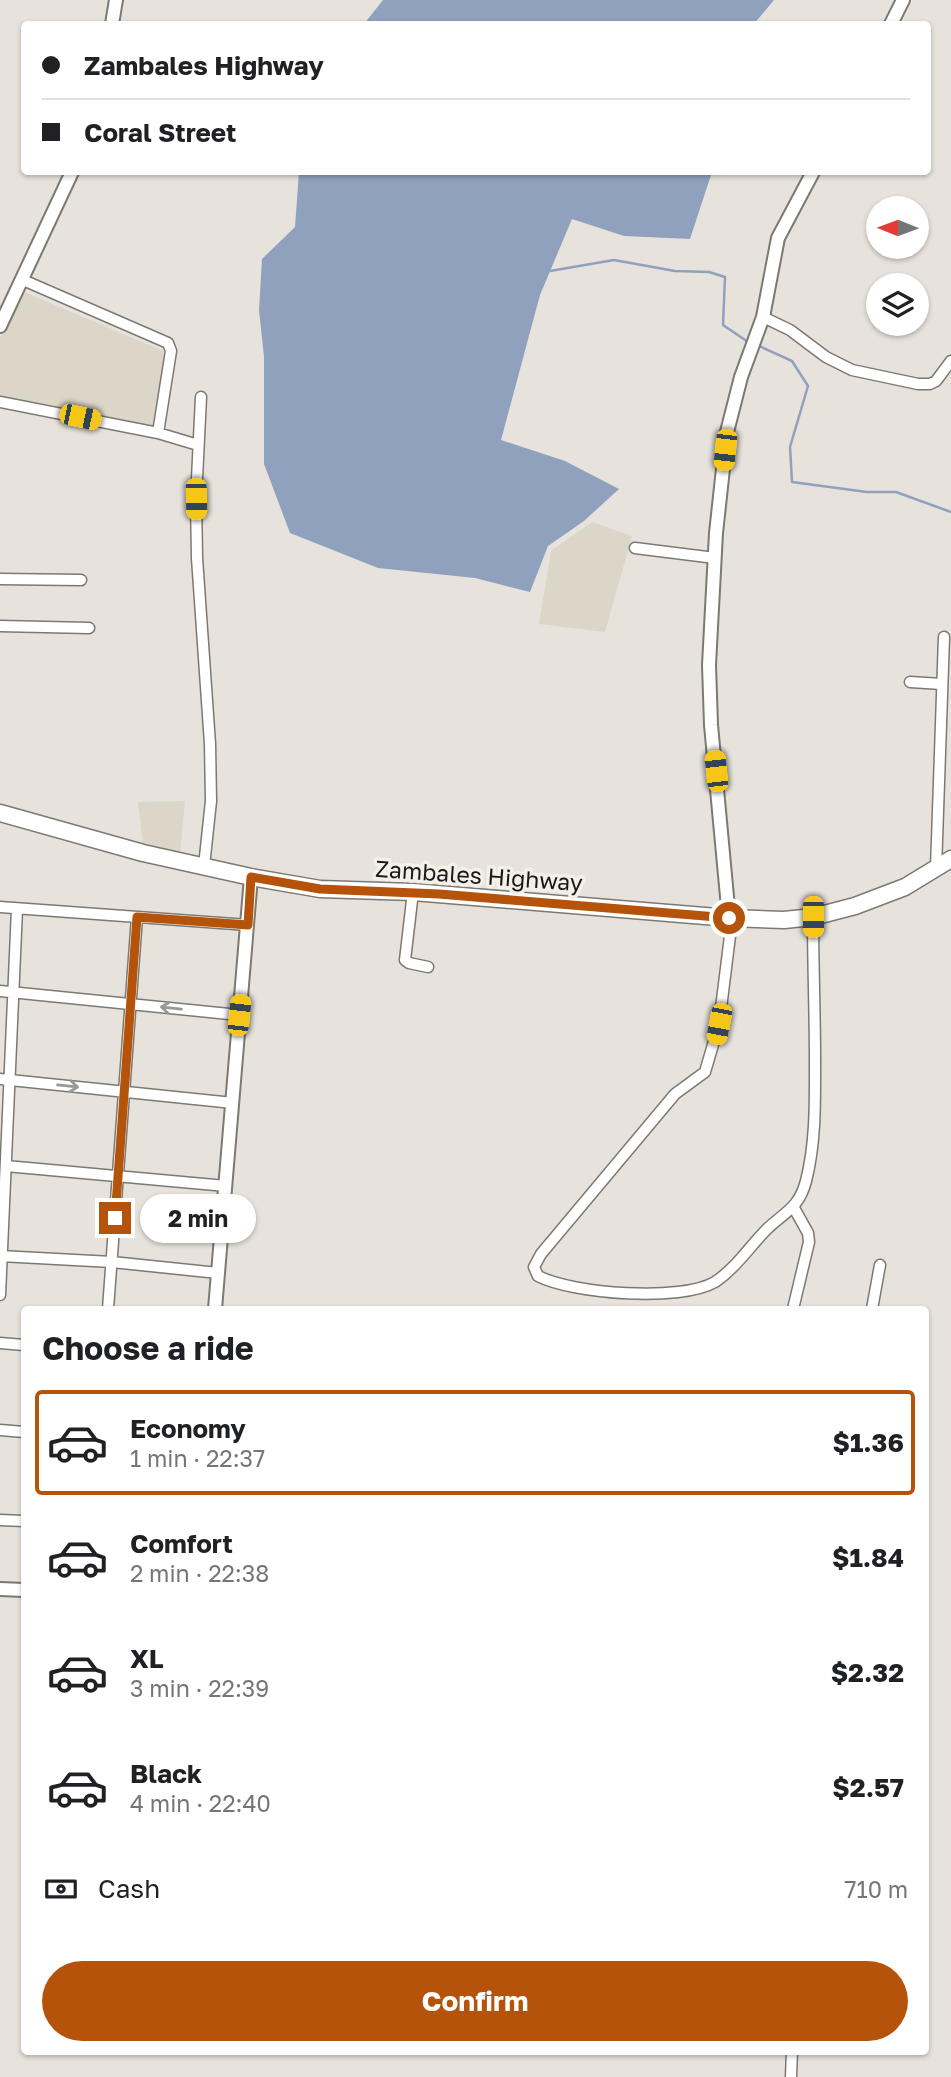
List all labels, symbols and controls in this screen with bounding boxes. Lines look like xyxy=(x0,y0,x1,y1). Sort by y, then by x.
text: Zambales Highway xyxy=(84,50,324,81)
text: Coral Street xyxy=(84,117,236,148)
north arrow xyxy=(866,196,929,259)
map controls xyxy=(866,196,929,336)
button: layers xyxy=(866,273,929,336)
car xyxy=(58,402,103,432)
car xyxy=(713,428,738,472)
car xyxy=(186,478,207,520)
car xyxy=(704,749,729,793)
street label: Zambales Highway xyxy=(374,854,584,896)
car xyxy=(803,896,824,938)
route start xyxy=(713,902,745,934)
car xyxy=(227,993,252,1037)
one-way arrow xyxy=(160,1001,183,1014)
car xyxy=(705,1001,734,1047)
one-way arrow xyxy=(56,1080,79,1093)
callout: 2 min xyxy=(140,1194,255,1242)
route end xyxy=(99,1202,131,1234)
text: 2 min xyxy=(168,1204,228,1232)
text: Choose a ride xyxy=(42,1329,254,1367)
icon: car xyxy=(46,1411,109,1474)
text: Economy xyxy=(130,1413,246,1444)
text: $1.36 xyxy=(832,1427,904,1458)
text: 1 min · 22:37 xyxy=(130,1444,265,1472)
icon: car xyxy=(46,1526,109,1589)
text: Comfort xyxy=(130,1528,233,1559)
text: $1.84 xyxy=(832,1542,904,1573)
text: 2 min · 22:38 xyxy=(130,1559,269,1587)
icon: car xyxy=(46,1641,109,1704)
text: XL xyxy=(130,1643,164,1674)
text: $2.32 xyxy=(831,1657,904,1688)
text: 3 min · 22:39 xyxy=(130,1674,269,1702)
icon: car xyxy=(46,1756,109,1819)
text: Black xyxy=(130,1758,202,1789)
text: $2.57 xyxy=(832,1772,904,1803)
text: 4 min · 22:40 xyxy=(130,1789,271,1817)
icon: cash xyxy=(42,1870,80,1908)
text: Cash xyxy=(98,1873,160,1904)
text: 710 m xyxy=(844,1875,908,1903)
button: Confirm xyxy=(42,1961,908,2041)

